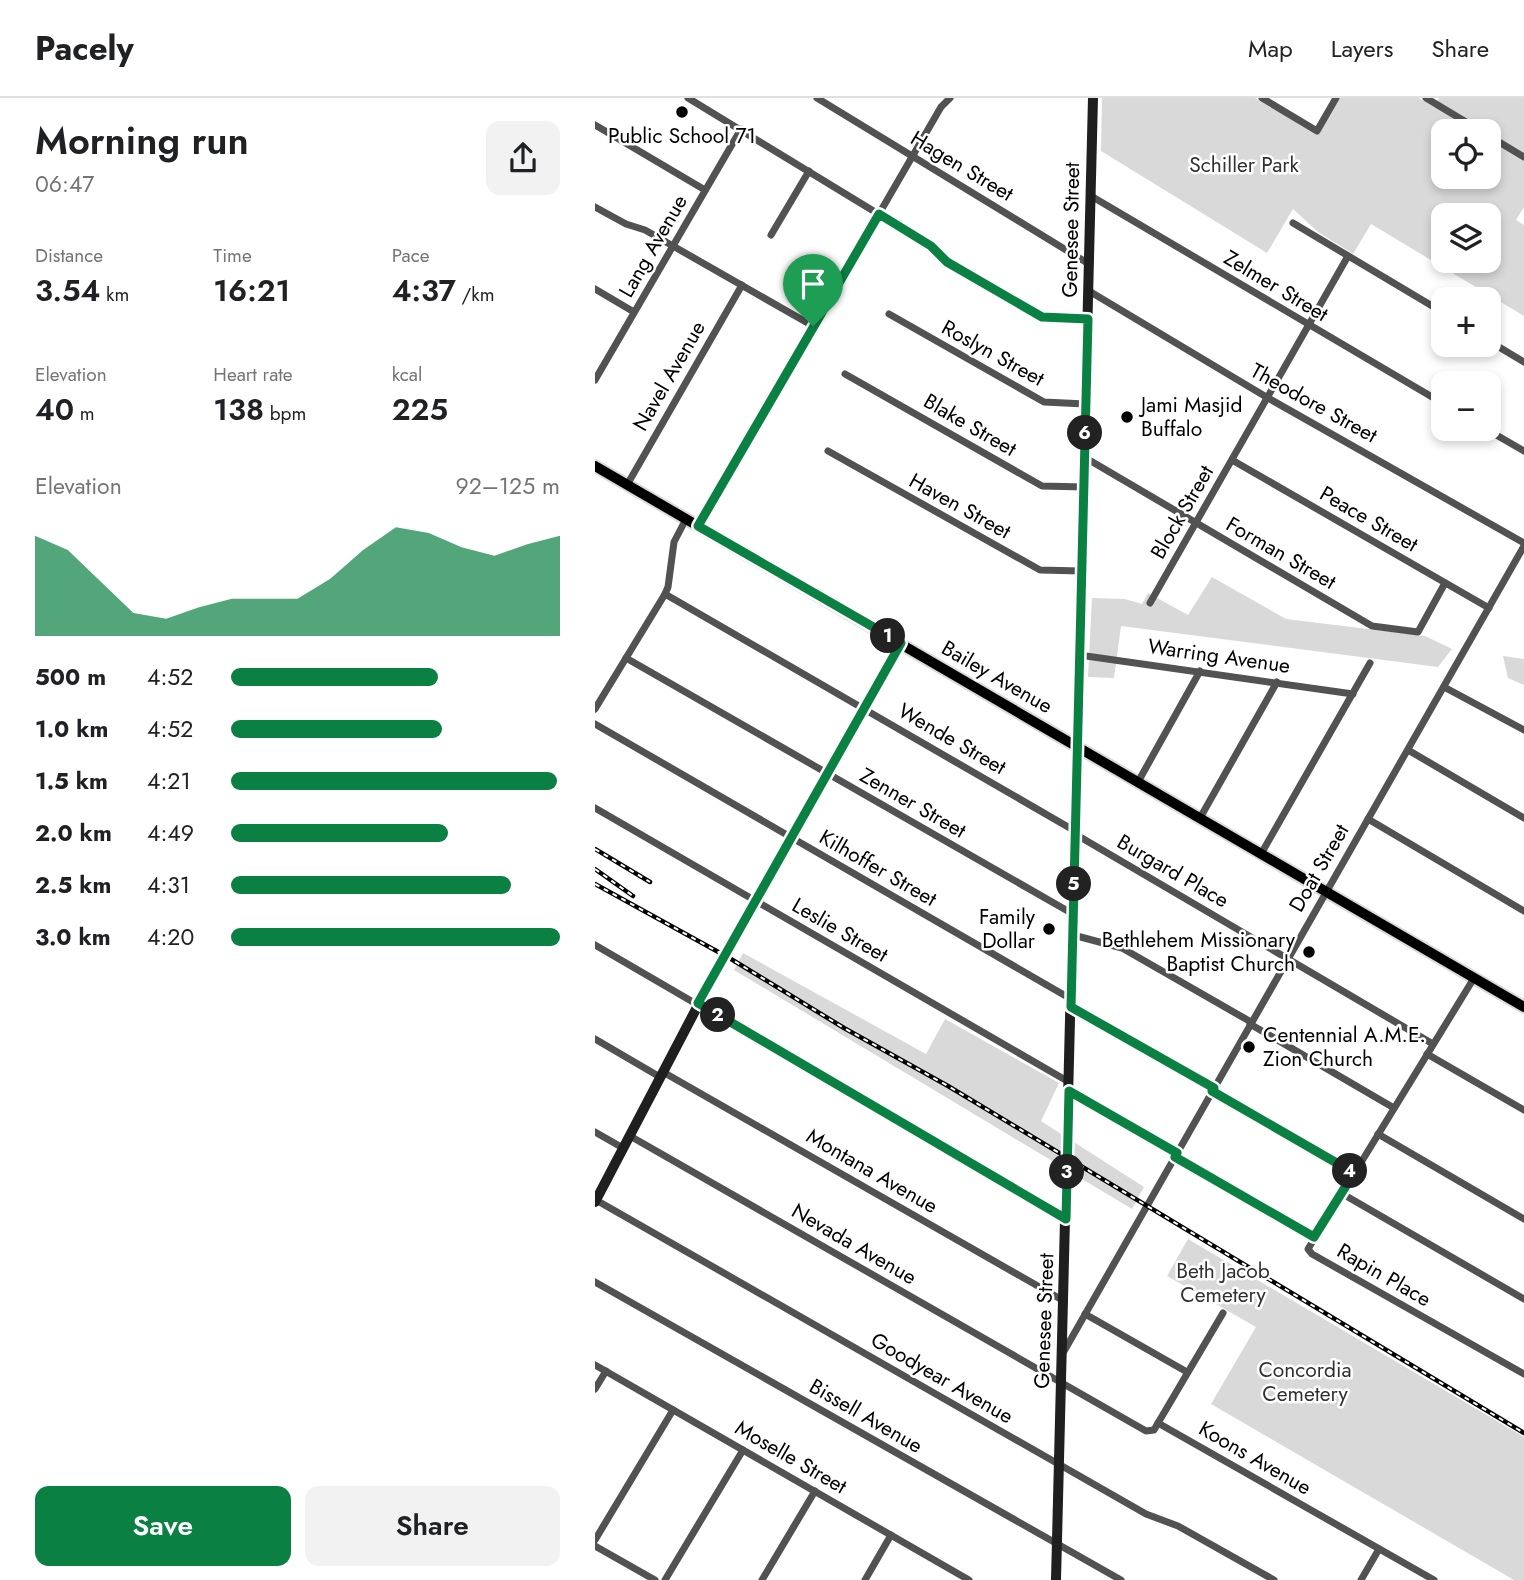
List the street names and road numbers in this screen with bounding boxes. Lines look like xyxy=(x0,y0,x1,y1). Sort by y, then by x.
street label: Hagen Street xyxy=(905,123,1019,209)
street label: Genesee Street xyxy=(1055,162,1087,298)
street label: Lang Avenue xyxy=(611,189,695,303)
street label: Zelmer Street xyxy=(1218,243,1334,329)
street label: Roslyn Street xyxy=(936,312,1050,394)
street label: Navel Avenue xyxy=(625,315,713,437)
street label: Theodore Street xyxy=(1245,356,1383,450)
street label: Blake Street xyxy=(918,386,1022,464)
street label: Block Street xyxy=(1143,460,1221,564)
street label: Haven Street xyxy=(904,466,1016,546)
street label: Peace Street xyxy=(1314,479,1424,559)
street label: Forman Street xyxy=(1220,509,1342,597)
street label: Warring Avenue xyxy=(1146,631,1292,681)
street label: Bailey Avenue xyxy=(936,633,1058,721)
street label: Wende Street xyxy=(892,696,1012,782)
street label: Zenner Street xyxy=(854,760,972,846)
street label: Doat Street xyxy=(1282,818,1356,918)
street label: Kilhoffer Street xyxy=(814,822,942,914)
street label: Burgard Place xyxy=(1112,827,1235,915)
street label: Leslie Street xyxy=(786,890,894,970)
street label: Montana Avenue xyxy=(801,1121,944,1221)
street label: Nevada Avenue xyxy=(786,1196,922,1292)
street label: Rapin Place xyxy=(1332,1236,1437,1314)
street label: Genesee Street xyxy=(1027,1253,1061,1389)
street label: Goodyear Avenue xyxy=(865,1325,1019,1431)
street label: Bissell Avenue xyxy=(804,1371,928,1461)
street label: Moselle Street xyxy=(730,1413,852,1501)
street label: Koons Avenue xyxy=(1193,1414,1317,1502)

